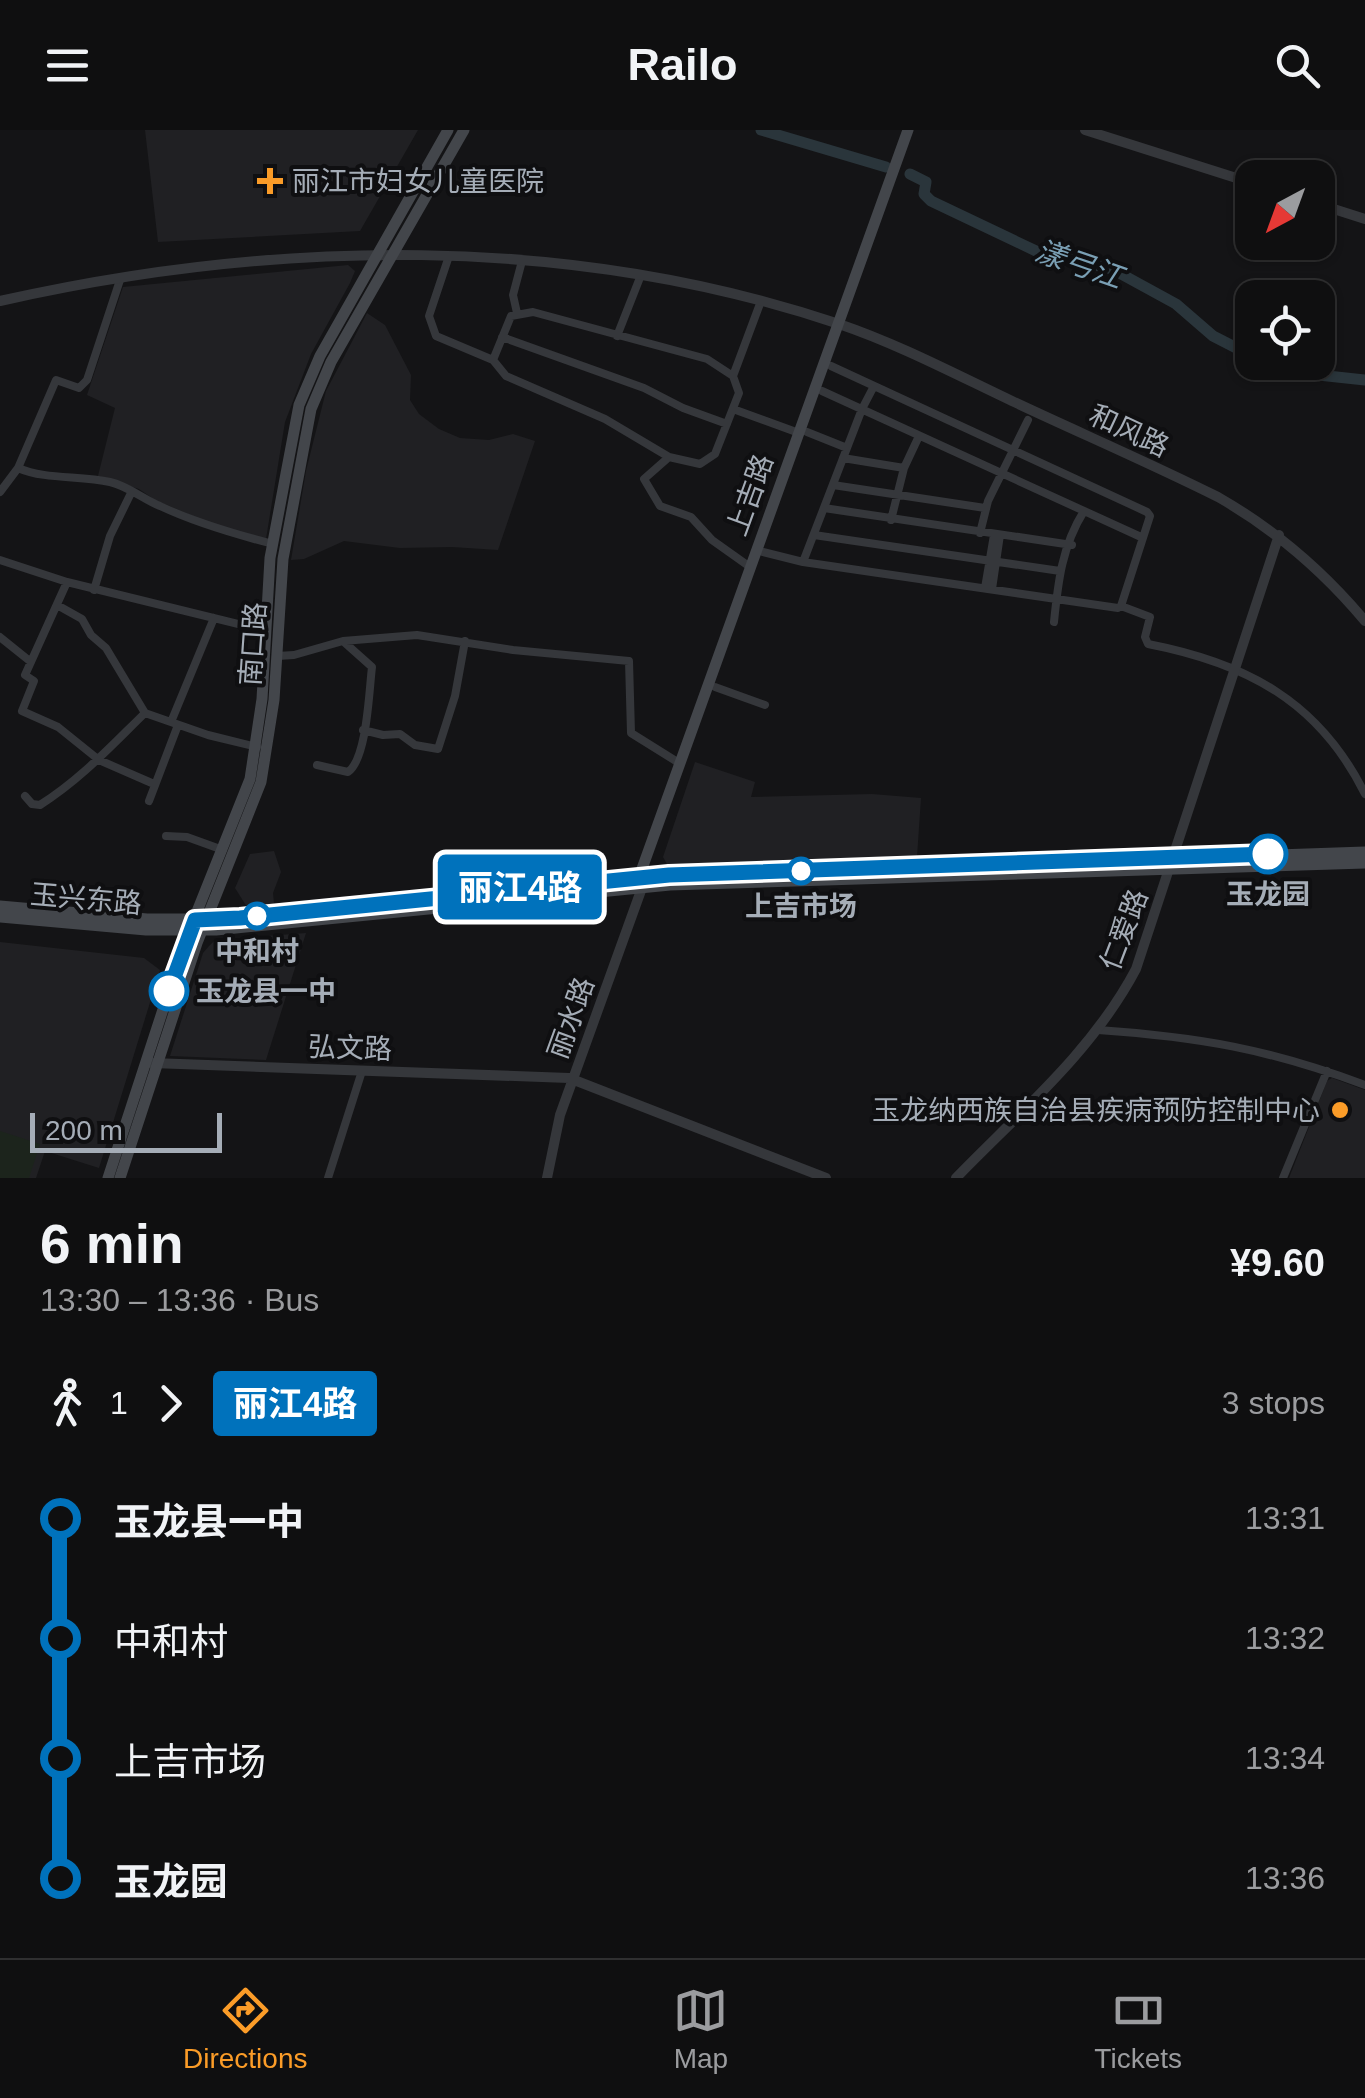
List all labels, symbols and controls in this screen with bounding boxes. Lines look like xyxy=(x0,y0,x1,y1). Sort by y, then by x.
icon: menu xyxy=(40,38,95,93)
icon: search xyxy=(1270,38,1325,93)
text: Railo xyxy=(627,39,738,90)
north arrow xyxy=(1235,160,1335,260)
map controls xyxy=(1235,160,1335,380)
place label: 丽江市妇女儿童医院 xyxy=(292,166,544,197)
marker: 丽江市妇女儿童医院 xyxy=(257,168,283,194)
water label: 漾弓江 xyxy=(1031,234,1130,295)
button: locate xyxy=(1235,280,1335,380)
street label: 和风路 xyxy=(1084,399,1174,463)
street label: 上吉路 xyxy=(721,450,779,540)
street label: 南口路 xyxy=(235,601,271,687)
marker: 玉龙园 xyxy=(1249,835,1287,873)
line badge: 丽江4路 xyxy=(450,854,590,920)
marker: 上吉市场 xyxy=(788,858,814,884)
text: 丽江4路 xyxy=(458,868,582,907)
street label: 玉兴东路 xyxy=(29,879,143,919)
place label: 玉龙园 xyxy=(1226,879,1310,910)
street label: 仁爱路 xyxy=(1094,885,1154,975)
place label: 上吉市场 xyxy=(745,891,857,922)
marker: 中和村 xyxy=(244,903,270,929)
place label: 中和村 xyxy=(215,936,299,967)
marker: 玉龙县一中 xyxy=(150,972,188,1010)
street label: 丽水路 xyxy=(542,973,600,1063)
place label: 玉龙县一中 xyxy=(196,976,336,1007)
street label: 弘文路 xyxy=(307,1031,393,1065)
place label: 玉龙纳西族自治县疾病预防控制中心 xyxy=(872,1095,1320,1126)
marker: 玉龙纳西族自治县疾病预防控制中心 xyxy=(1329,1099,1351,1121)
scale bar xyxy=(30,1108,222,1153)
text: 200 m xyxy=(45,1115,123,1146)
text: 6 min xyxy=(40,1213,184,1275)
text: ¥9.60 xyxy=(1230,1242,1325,1284)
text: 13:30 – 13:36 · Bus xyxy=(40,1282,319,1318)
icon: walk xyxy=(40,1376,95,1431)
icon: forward xyxy=(143,1376,198,1431)
text: 丽江4路 xyxy=(233,1384,357,1423)
text: 1 xyxy=(110,1385,128,1421)
text: 3 stops xyxy=(1222,1385,1325,1421)
text: 13:31 xyxy=(1245,1500,1325,1536)
text: 玉龙县一中 xyxy=(114,1501,304,1543)
text: 13:32 xyxy=(1245,1620,1325,1656)
text: 中和村 xyxy=(114,1621,228,1663)
text: 13:34 xyxy=(1245,1740,1325,1776)
text: 上吉市场 xyxy=(114,1741,266,1783)
text: 13:36 xyxy=(1245,1860,1325,1896)
text: 玉龙园 xyxy=(114,1861,228,1903)
tab: Directions xyxy=(183,1983,307,2075)
tab: Map xyxy=(673,1983,728,2075)
tab: Tickets xyxy=(1094,1983,1182,2075)

